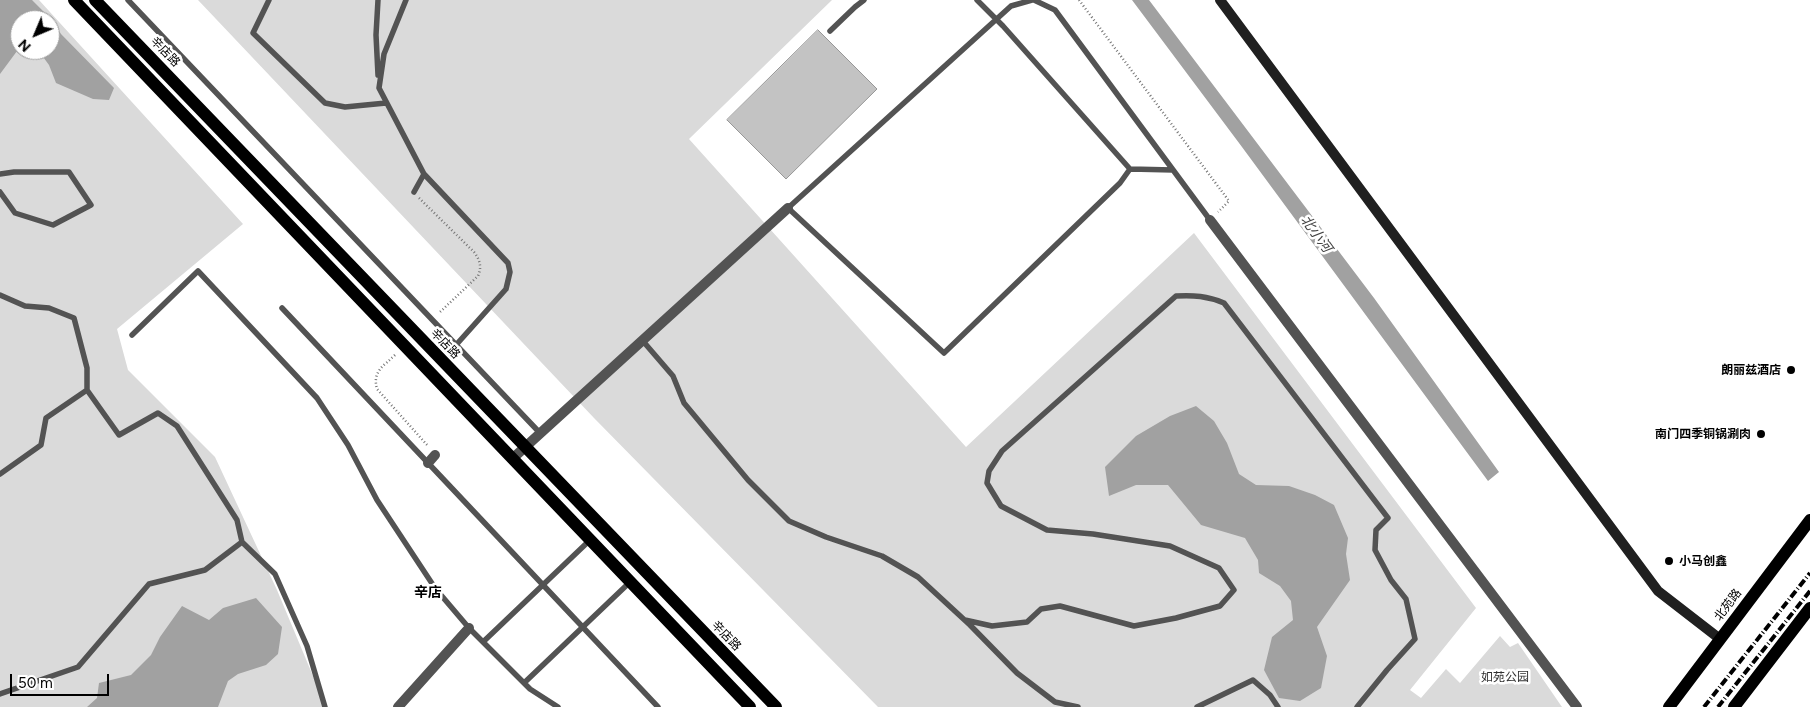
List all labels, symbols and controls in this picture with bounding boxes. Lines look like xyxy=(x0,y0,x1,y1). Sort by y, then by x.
north arrow xyxy=(10,10,60,60)
street label: 辛店路 xyxy=(147,34,183,70)
text: N xyxy=(15,35,35,55)
water label: 北小河 xyxy=(1297,212,1335,256)
street label: 辛店路 xyxy=(427,326,463,362)
place label: 朗丽兹酒店 xyxy=(1721,363,1781,377)
marker: 朗丽兹酒店 xyxy=(1785,364,1797,376)
place label: 南门四季铜锅涮肉 xyxy=(1655,427,1751,441)
marker: 南门四季铜锅涮肉 xyxy=(1755,428,1767,440)
place label: 小马创鑫 xyxy=(1679,554,1727,568)
marker: 小马创鑫 xyxy=(1663,555,1675,567)
district label: 辛店 xyxy=(414,585,442,601)
street label: 北苑路 xyxy=(1711,586,1745,624)
street label: 辛店路 xyxy=(708,618,744,654)
scale bar xyxy=(12,664,111,696)
park label: 如苑公园 xyxy=(1481,670,1529,684)
text: 50 m xyxy=(18,674,53,692)

